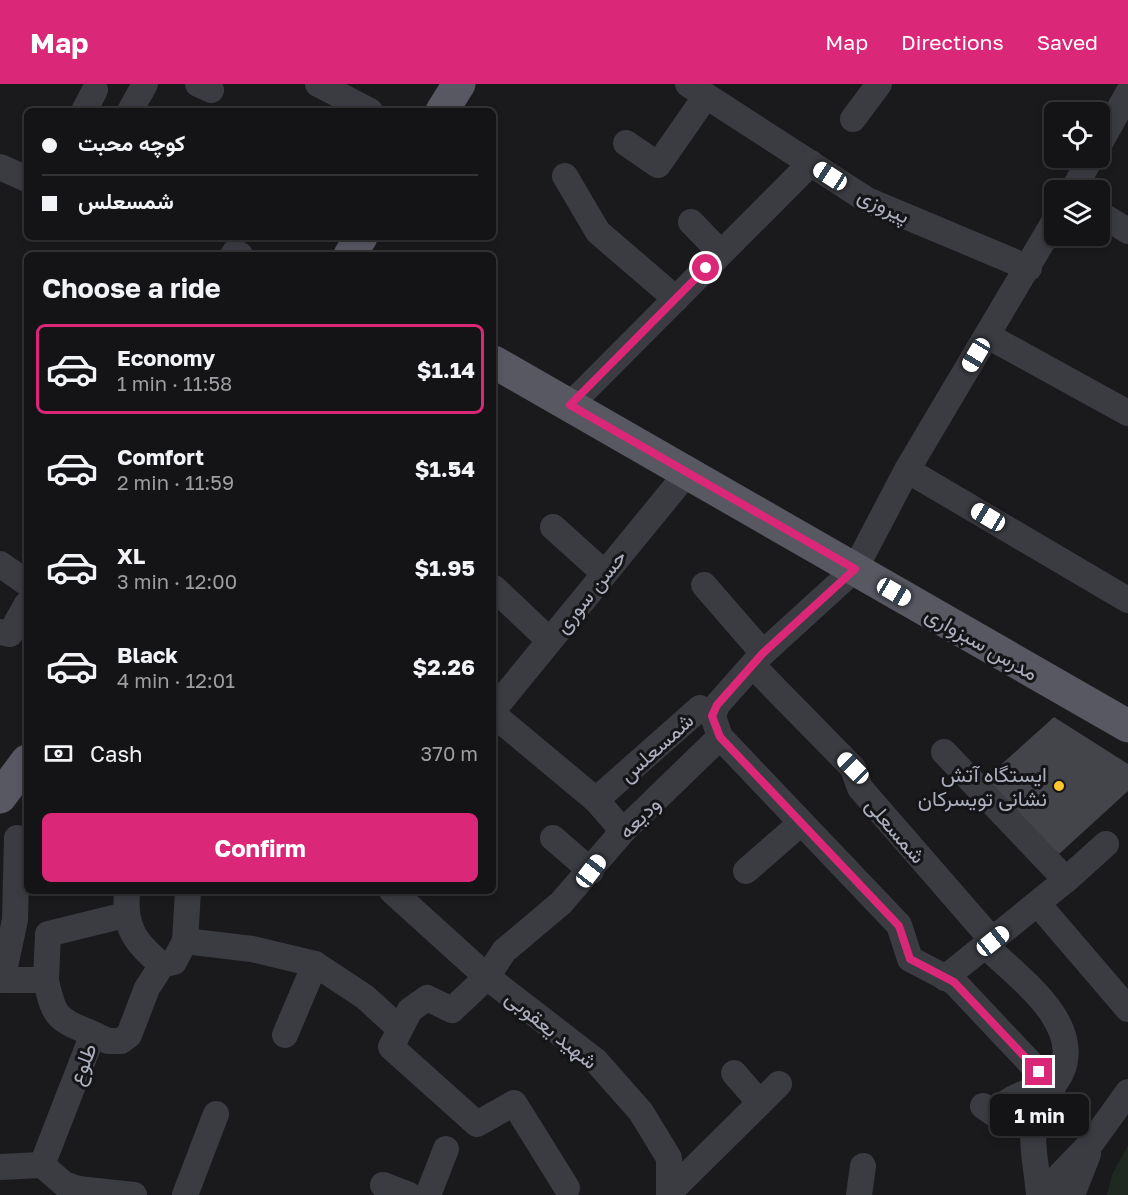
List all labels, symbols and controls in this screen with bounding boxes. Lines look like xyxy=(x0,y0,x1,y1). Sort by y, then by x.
text: Map xyxy=(30,26,88,59)
text: Map xyxy=(825,29,868,55)
text: Directions xyxy=(901,29,1004,55)
text: Saved xyxy=(1037,29,1098,55)
map controls xyxy=(1044,102,1110,246)
button: locate xyxy=(1044,102,1110,168)
text: کوچه محبت xyxy=(78,129,185,156)
car xyxy=(810,159,850,193)
button: layers xyxy=(1044,180,1110,246)
street label: پیروزی xyxy=(853,181,914,230)
text: شمسعلس xyxy=(78,187,174,214)
route start xyxy=(692,254,719,281)
text: Choose a ride xyxy=(42,272,221,304)
car xyxy=(959,335,993,375)
icon: car xyxy=(45,342,99,396)
text: Economy xyxy=(117,344,215,371)
text: $1.14 xyxy=(417,356,475,383)
text: 1 min · 11:58 xyxy=(117,371,232,395)
icon: car xyxy=(45,441,99,495)
text: Comfort xyxy=(117,443,204,470)
text: $1.54 xyxy=(415,455,475,482)
text: 2 min · 11:59 xyxy=(117,470,234,494)
car xyxy=(968,500,1008,534)
icon: car xyxy=(45,540,99,594)
text: XL xyxy=(117,542,145,569)
street label: حسن سوری xyxy=(548,544,632,639)
text: $1.95 xyxy=(414,554,475,581)
text: 3 min · 12:00 xyxy=(117,569,237,593)
car xyxy=(874,575,914,609)
street label: مدرس سبزواری xyxy=(921,600,1043,687)
icon: car xyxy=(45,639,99,693)
text: Black xyxy=(117,641,178,668)
text: $2.26 xyxy=(412,653,475,680)
text: 4 min · 12:01 xyxy=(117,668,235,692)
street label: شمسعلس xyxy=(613,707,699,787)
icon: cash xyxy=(42,737,75,770)
text: Cash xyxy=(90,740,143,767)
text: 370 m xyxy=(421,741,478,765)
car xyxy=(834,749,872,787)
place label: ایستگاه آتش نشانی تویسرکان xyxy=(918,761,1047,812)
marker: ایستگاه آتش نشانی تویسرکان xyxy=(1052,779,1066,793)
street label: ودیعه xyxy=(613,791,666,844)
street label: شمسعلی xyxy=(860,792,932,868)
button: Confirm xyxy=(42,813,478,882)
car xyxy=(573,851,609,891)
car xyxy=(973,923,1013,959)
street label: شهید یعقوبی xyxy=(500,984,603,1075)
street label: طلوع xyxy=(62,1039,104,1089)
route end xyxy=(1025,1058,1052,1085)
callout: 1 min xyxy=(990,1093,1088,1135)
text: 1 min xyxy=(1014,1103,1065,1127)

